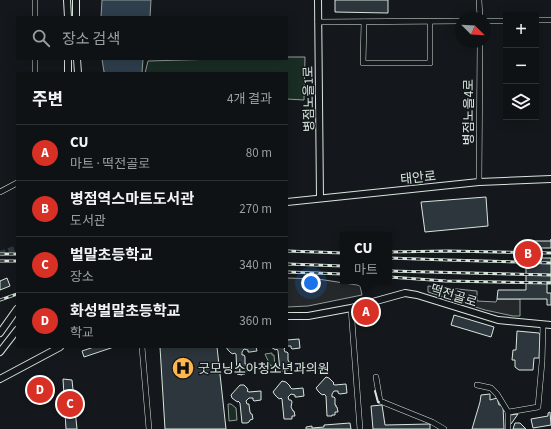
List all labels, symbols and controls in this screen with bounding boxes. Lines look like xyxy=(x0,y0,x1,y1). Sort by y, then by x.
north arrow xyxy=(455,12,491,48)
map controls xyxy=(503,12,539,120)
button: + xyxy=(503,12,539,48)
search box xyxy=(16,16,288,60)
icon: search xyxy=(30,27,52,49)
text: 장소 검색 xyxy=(62,29,120,50)
button: − xyxy=(503,48,539,84)
street label: 병점노을1로 xyxy=(299,66,319,132)
street label: 병점노을4로 xyxy=(460,79,478,145)
button: layers xyxy=(503,84,539,120)
text: 주변 xyxy=(32,88,63,112)
text: 4개 결과 xyxy=(227,90,272,108)
text: CU xyxy=(70,132,88,153)
text: A xyxy=(41,144,49,162)
text: 80 m xyxy=(246,144,272,162)
text: 마트 · 떡전골로 xyxy=(70,155,150,173)
street label: 태안로 xyxy=(399,167,437,189)
text: 병점역스마트도서관 xyxy=(70,189,194,210)
text: B xyxy=(41,200,49,218)
text: 270 m xyxy=(239,200,272,218)
text: 도서관 xyxy=(70,212,106,230)
popup xyxy=(340,232,392,284)
text: CU xyxy=(354,238,372,259)
pin: B xyxy=(515,239,541,269)
text: 벌말초등학교 xyxy=(70,245,153,266)
text: C xyxy=(41,256,49,274)
text: 340 m xyxy=(239,256,272,274)
text: 마트 xyxy=(354,261,378,279)
text: 장소 xyxy=(70,268,94,286)
your location xyxy=(301,273,321,293)
street label: 떡전골로 xyxy=(428,280,479,312)
pin: A xyxy=(353,297,379,327)
text: 화성벌말초등학교 xyxy=(70,301,180,322)
text: D xyxy=(41,312,49,330)
text: 360 m xyxy=(239,312,272,330)
text: 학교 xyxy=(70,324,94,342)
hospital icon: 굿모닝소아청소년과의원 xyxy=(170,355,196,381)
place label: 굿모닝소아청소년과의원 xyxy=(198,360,330,378)
pin: D xyxy=(27,375,53,405)
pin: C xyxy=(57,389,83,419)

